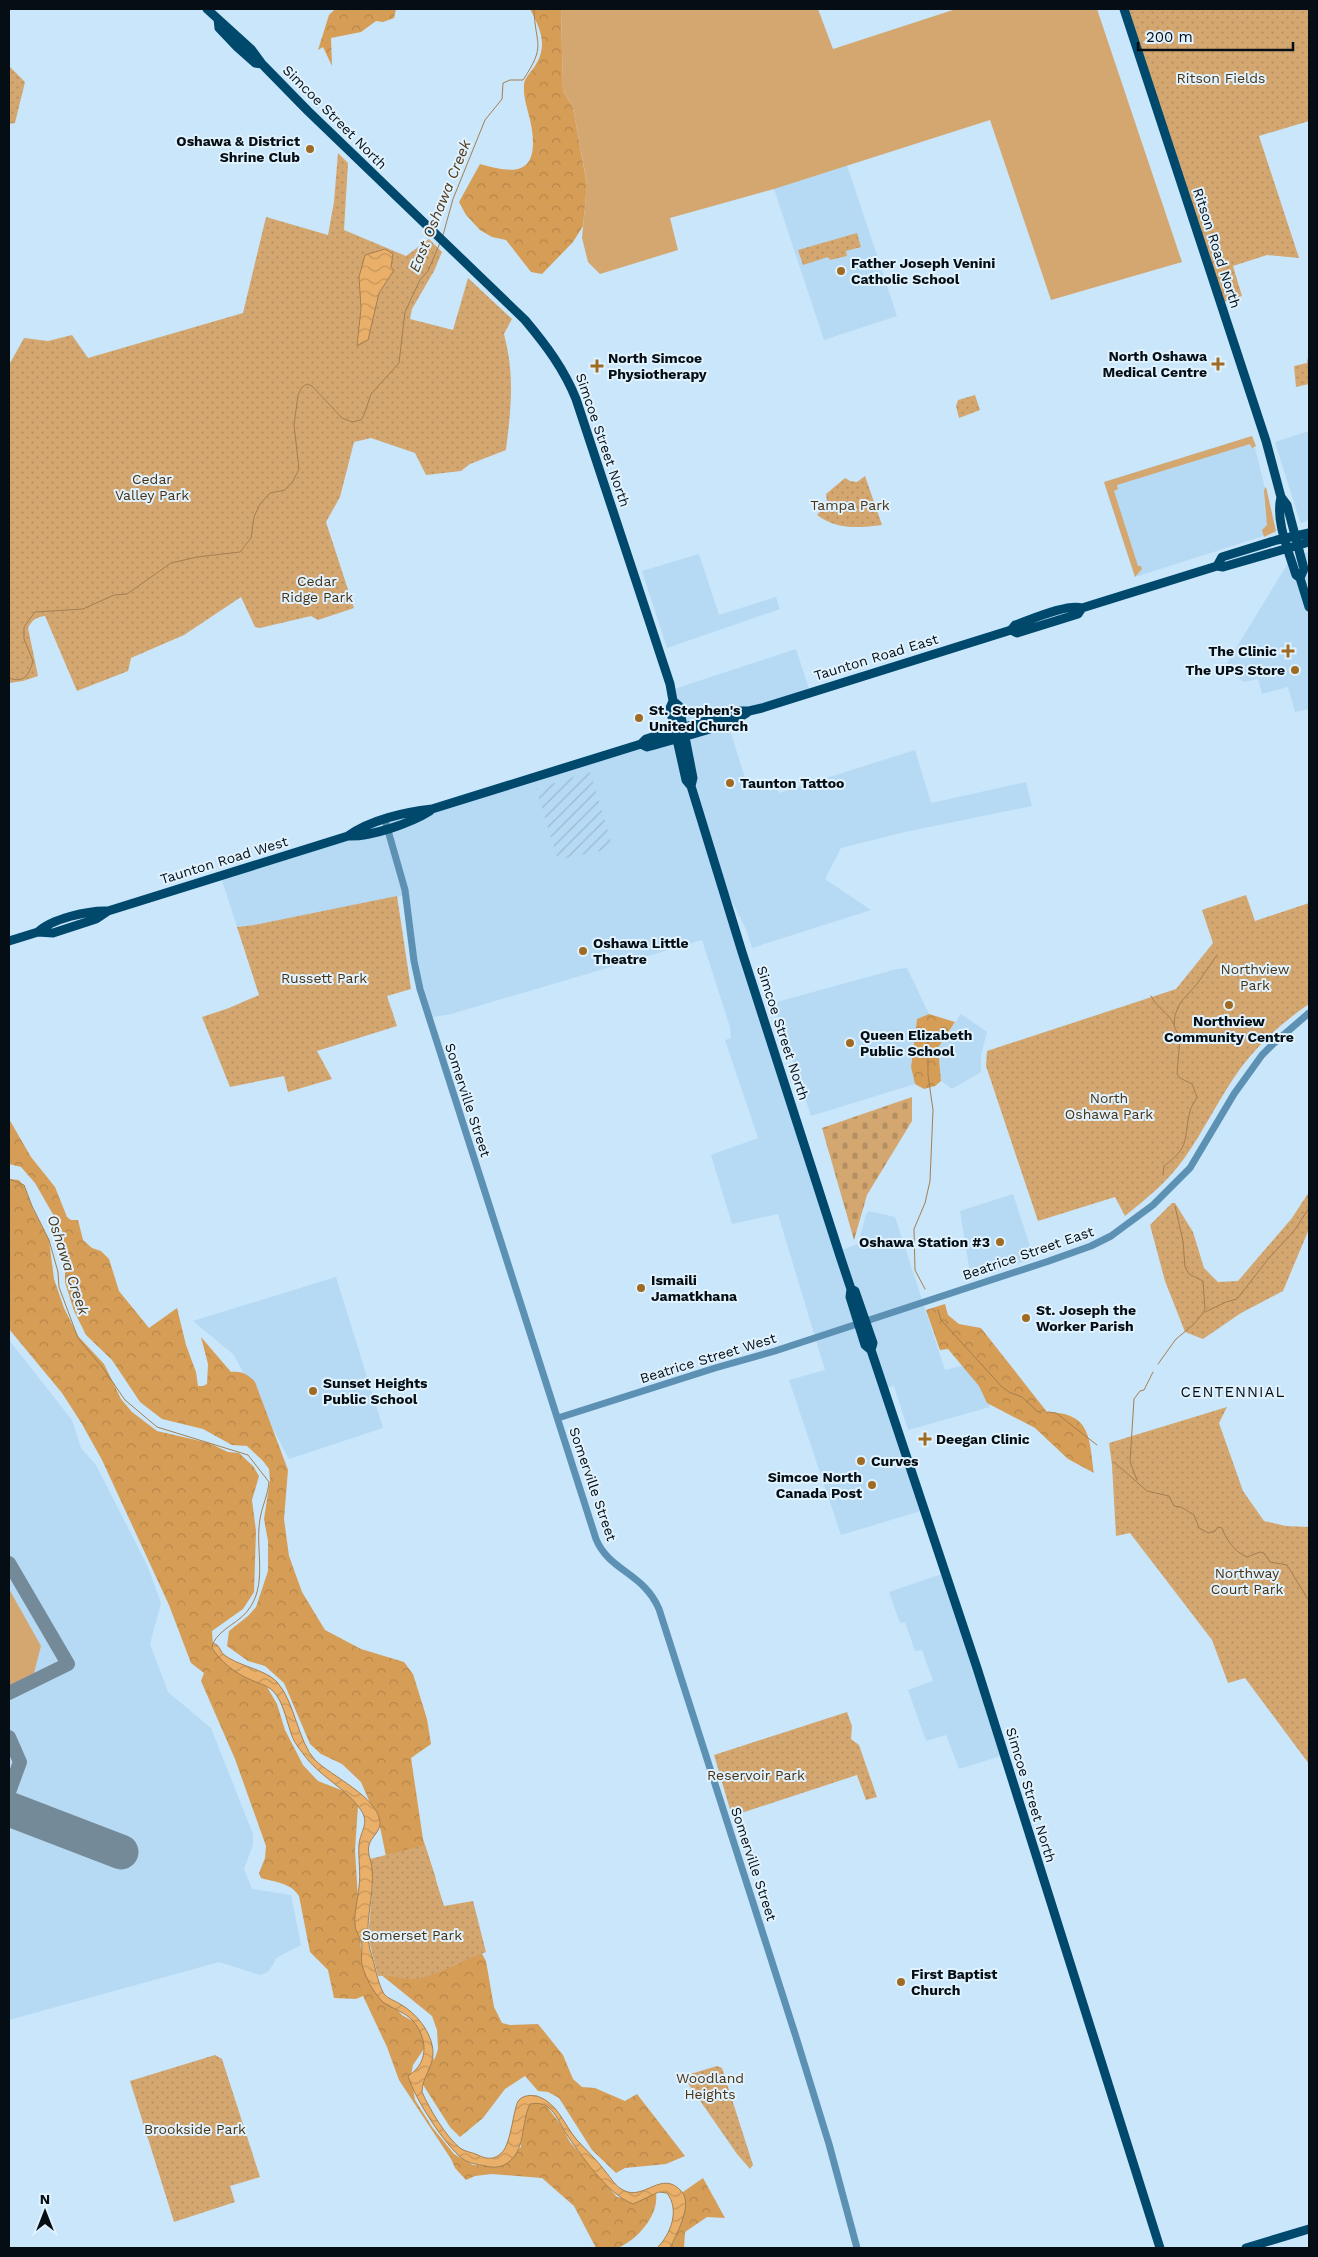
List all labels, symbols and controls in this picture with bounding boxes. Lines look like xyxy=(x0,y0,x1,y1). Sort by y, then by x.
scale bar xyxy=(1138,20,1293,52)
text: 200 m xyxy=(1146,28,1193,46)
street label: Simcoe Street North xyxy=(280,62,390,172)
park label: Ritson Fields xyxy=(1177,70,1265,86)
place label: Oshawa & District Shrine Club xyxy=(176,133,300,165)
water label: East Oshawa Creek xyxy=(405,136,475,275)
marker: Oshawa & District Shrine Club xyxy=(304,143,316,155)
street label: Ritson Road North xyxy=(1190,186,1244,310)
place label: Father Joseph Venini Catholic School xyxy=(851,255,995,287)
marker: Father Joseph Venini Catholic School xyxy=(835,265,847,277)
place label: North Oshawa Medical Centre xyxy=(1102,348,1208,380)
place label: North Simcoe Physiotherapy xyxy=(608,350,707,382)
marker: North Oshawa Medical Centre xyxy=(1211,357,1225,371)
marker: North Simcoe Physiotherapy xyxy=(590,359,604,373)
street label: Simcoe Street North xyxy=(573,371,633,509)
park label: Cedar Valley Park xyxy=(115,471,189,503)
park label: Tampa Park xyxy=(810,497,890,513)
park label: Cedar Ridge Park xyxy=(281,573,353,605)
street label: Taunton Road East xyxy=(812,630,940,683)
place label: The Clinic xyxy=(1208,643,1277,659)
marker: The Clinic xyxy=(1281,644,1295,658)
place label: The UPS Store xyxy=(1185,662,1285,678)
marker: The UPS Store xyxy=(1289,664,1301,676)
place label: St. Stephen's United Church xyxy=(649,702,748,734)
marker: St. Stephen's United Church xyxy=(633,712,645,724)
place label: Taunton Tattoo xyxy=(740,775,845,791)
marker: Taunton Tattoo xyxy=(724,777,736,789)
street label: Taunton Road West xyxy=(158,833,290,887)
place label: Oshawa Little Theatre xyxy=(593,935,689,967)
marker: Oshawa Little Theatre xyxy=(577,945,589,957)
park label: Northview Park xyxy=(1221,961,1290,993)
street label: Simcoe Street North xyxy=(754,964,812,1102)
park label: Russett Park xyxy=(281,970,367,986)
marker: Northview Community Centre xyxy=(1223,999,1235,1011)
place label: Northview Community Centre xyxy=(1164,1013,1294,1045)
place label: Queen Elizabeth Public School xyxy=(860,1027,972,1059)
marker: Queen Elizabeth Public School xyxy=(844,1037,856,1049)
street label: Somerville Street xyxy=(442,1041,494,1159)
park label: North Oshawa Park xyxy=(1065,1090,1153,1122)
water label: Oshawa Creek xyxy=(43,1213,93,1318)
street label: Beatrice Street East xyxy=(960,1223,1096,1283)
place label: Oshawa Station #3 xyxy=(859,1234,990,1250)
marker: Oshawa Station #3 xyxy=(994,1236,1006,1248)
place label: Ismaili Jamatkhana xyxy=(651,1272,738,1304)
marker: Ismaili Jamatkhana xyxy=(635,1282,647,1294)
place label: St. Joseph the Worker Parish xyxy=(1036,1302,1136,1334)
marker: St. Joseph the Worker Parish xyxy=(1020,1312,1032,1324)
street label: Beatrice Street West xyxy=(638,1330,778,1386)
place label: Sunset Heights Public School xyxy=(323,1375,428,1407)
district label: CENTENNIAL xyxy=(1181,1383,1285,1401)
marker: Sunset Heights Public School xyxy=(307,1385,319,1397)
street label: Somerville Street xyxy=(566,1425,620,1543)
place label: Deegan Clinic xyxy=(936,1431,1030,1447)
marker: Deegan Clinic xyxy=(918,1432,932,1446)
place label: Curves xyxy=(871,1453,919,1469)
marker: Curves xyxy=(855,1455,867,1467)
place label: Simcoe North Canada Post xyxy=(768,1469,862,1501)
marker: Simcoe North Canada Post xyxy=(866,1479,878,1491)
park label: Northway Court Park xyxy=(1211,1565,1283,1597)
street label: Simcoe Street North xyxy=(1003,1726,1059,1864)
park label: Reservoir Park xyxy=(707,1767,805,1783)
street label: Somerville Street xyxy=(728,1805,780,1923)
park label: Somerset Park xyxy=(362,1927,462,1943)
place label: First Baptist Church xyxy=(911,1966,997,1998)
marker: First Baptist Church xyxy=(895,1976,907,1988)
park label: Woodland Heights xyxy=(676,2070,744,2102)
park label: Brookside Park xyxy=(144,2121,246,2137)
north arrow xyxy=(20,2187,70,2237)
text: N xyxy=(40,2191,50,2207)

